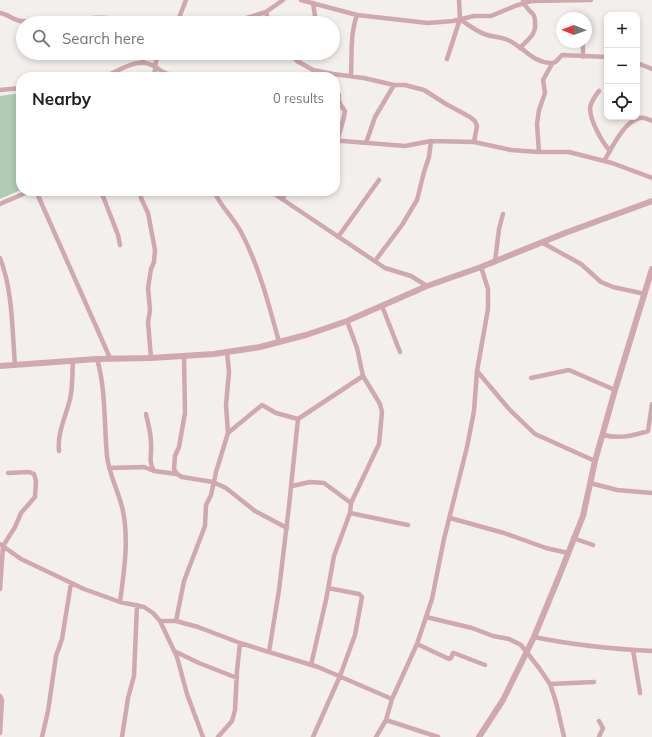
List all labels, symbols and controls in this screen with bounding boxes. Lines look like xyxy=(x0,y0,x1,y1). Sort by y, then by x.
north arrow xyxy=(556,12,592,48)
map controls xyxy=(604,12,640,120)
button: + xyxy=(604,12,640,48)
search box xyxy=(16,16,340,60)
icon: search xyxy=(30,27,52,49)
text: Search here xyxy=(62,29,144,48)
button: − xyxy=(604,48,640,84)
button: locate xyxy=(604,84,640,120)
text: Nearby xyxy=(32,88,91,109)
text: 0 results xyxy=(273,90,324,106)

